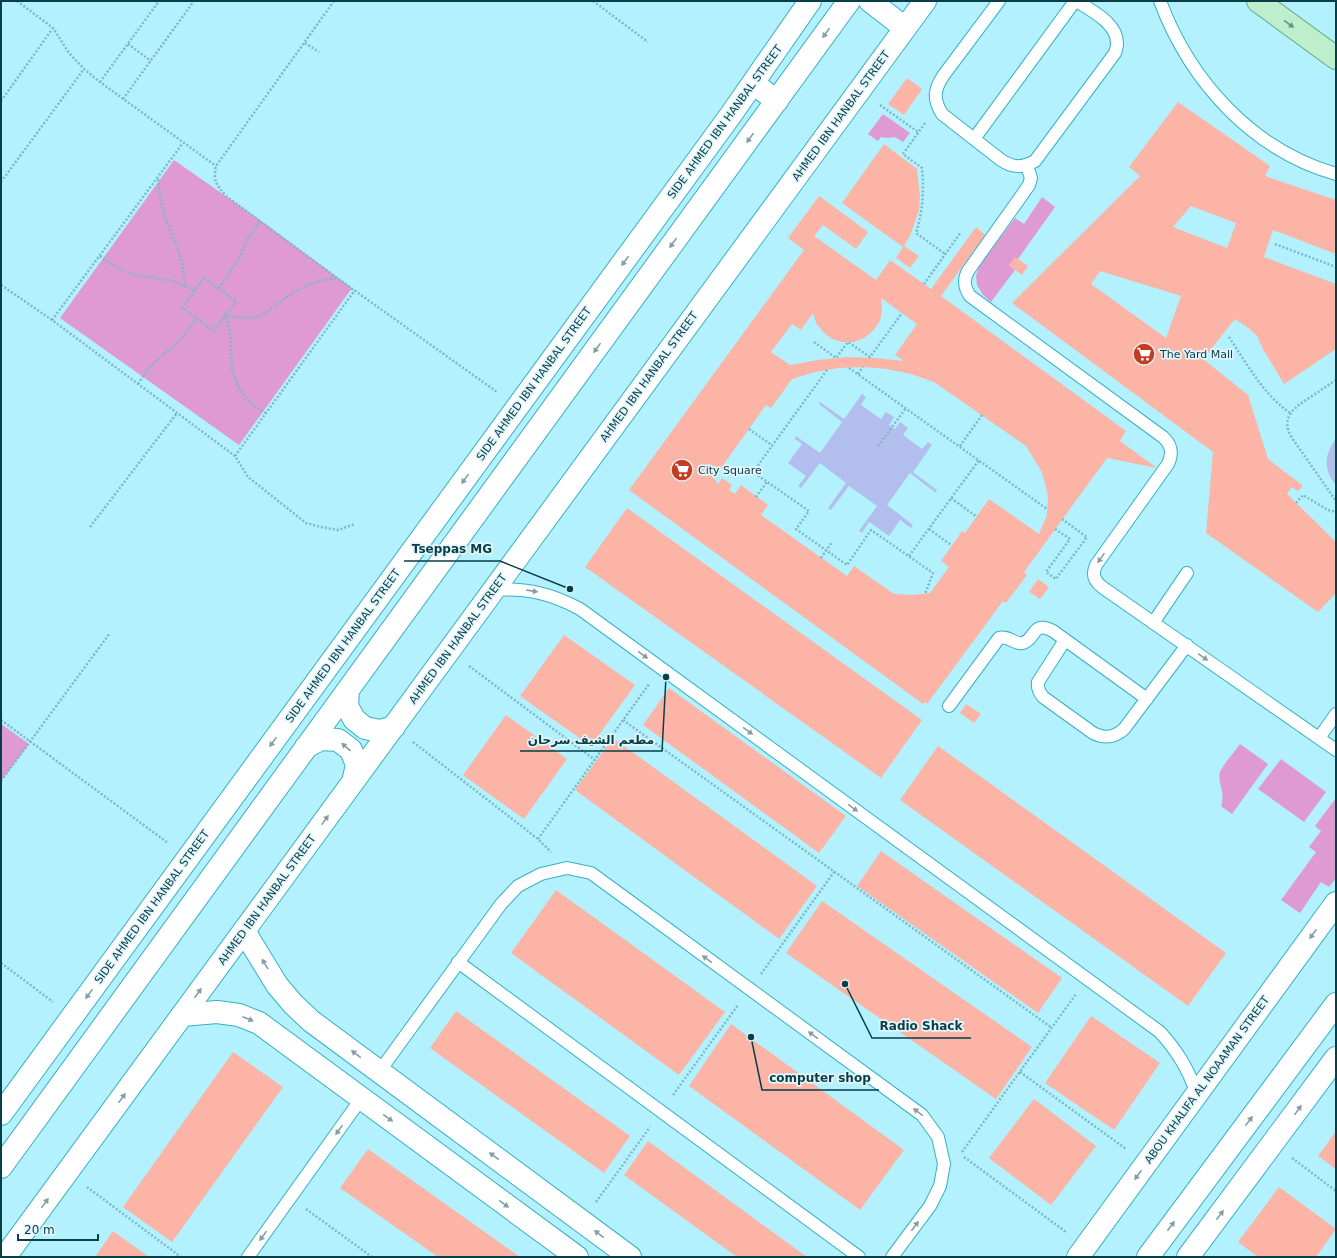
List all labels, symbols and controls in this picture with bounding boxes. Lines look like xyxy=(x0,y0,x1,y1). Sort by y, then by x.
one-way arrow xyxy=(1284,20,1295,28)
one-way arrow xyxy=(822,27,830,38)
street label: SIDE AHMED IBN HANBAL STREET xyxy=(665,42,785,201)
street label: AHMED IBN HANBAL STREET xyxy=(789,48,893,183)
one-way arrow xyxy=(746,133,754,143)
one-way arrow xyxy=(669,237,677,248)
one-way arrow xyxy=(620,255,629,266)
street label: SIDE AHMED IBN HANBAL STREET xyxy=(474,304,594,463)
street label: AHMED IBN HANBAL STREET xyxy=(597,309,701,444)
supermarket icon: The Yard Mall xyxy=(1131,341,1157,367)
one-way arrow xyxy=(593,343,601,353)
place label: The Yard Mall xyxy=(1159,348,1233,361)
supermarket icon: City Square xyxy=(669,457,695,483)
place label: City Square xyxy=(698,464,762,477)
one-way arrow xyxy=(461,473,469,484)
callout: Tseppas MG xyxy=(404,537,500,561)
text: Tseppas MG xyxy=(412,542,492,556)
one-way arrow xyxy=(1097,552,1105,563)
street label: SIDE AHMED IBN HANBAL STREET xyxy=(283,566,403,725)
street label: AHMED IBN HANBAL STREET xyxy=(406,571,510,706)
one-way arrow xyxy=(525,588,538,594)
one-way arrow xyxy=(638,651,648,659)
one-way arrow xyxy=(1198,653,1209,661)
callout: مطعم الشيف سرحان xyxy=(520,727,662,751)
one-way arrow xyxy=(743,727,753,735)
text: مطعم الشيف سرحان xyxy=(528,733,654,747)
one-way arrow xyxy=(269,736,277,747)
one-way arrow xyxy=(341,742,351,751)
one-way arrow xyxy=(848,804,858,812)
one-way arrow xyxy=(321,815,329,826)
street label: SIDE AHMED IBN HANBAL STREET xyxy=(92,827,212,986)
street label: AHMED IBN HANBAL STREET xyxy=(215,832,319,967)
one-way arrow xyxy=(1309,929,1317,940)
one-way arrow xyxy=(702,955,713,963)
one-way arrow xyxy=(261,958,268,970)
one-way arrow xyxy=(85,988,93,999)
one-way arrow xyxy=(194,988,202,998)
street label: ABOU KHALIFA AL NOAAMAN STREET xyxy=(1142,994,1272,1166)
callout: Radio Shack xyxy=(872,1014,971,1038)
one-way arrow xyxy=(243,1016,255,1022)
text: Radio Shack xyxy=(880,1019,963,1033)
one-way arrow xyxy=(807,1031,818,1039)
one-way arrow xyxy=(350,1050,361,1059)
callout: computer shop xyxy=(762,1066,879,1090)
text: computer shop xyxy=(769,1071,871,1085)
one-way arrow xyxy=(118,1093,126,1103)
one-way arrow xyxy=(1294,1105,1302,1116)
one-way arrow xyxy=(912,1108,923,1116)
one-way arrow xyxy=(383,1114,393,1122)
one-way arrow xyxy=(1245,1116,1253,1127)
one-way arrow xyxy=(335,1125,343,1136)
one-way arrow xyxy=(489,1152,500,1160)
one-way arrow xyxy=(1133,1170,1142,1181)
one-way arrow xyxy=(41,1198,49,1208)
one-way arrow xyxy=(499,1200,509,1208)
one-way arrow xyxy=(1216,1209,1224,1220)
scale bar xyxy=(18,1216,98,1242)
one-way arrow xyxy=(911,1220,919,1231)
one-way arrow xyxy=(1167,1220,1176,1231)
text: 20 m xyxy=(24,1223,55,1237)
one-way arrow xyxy=(593,1229,604,1238)
one-way arrow xyxy=(259,1231,267,1242)

